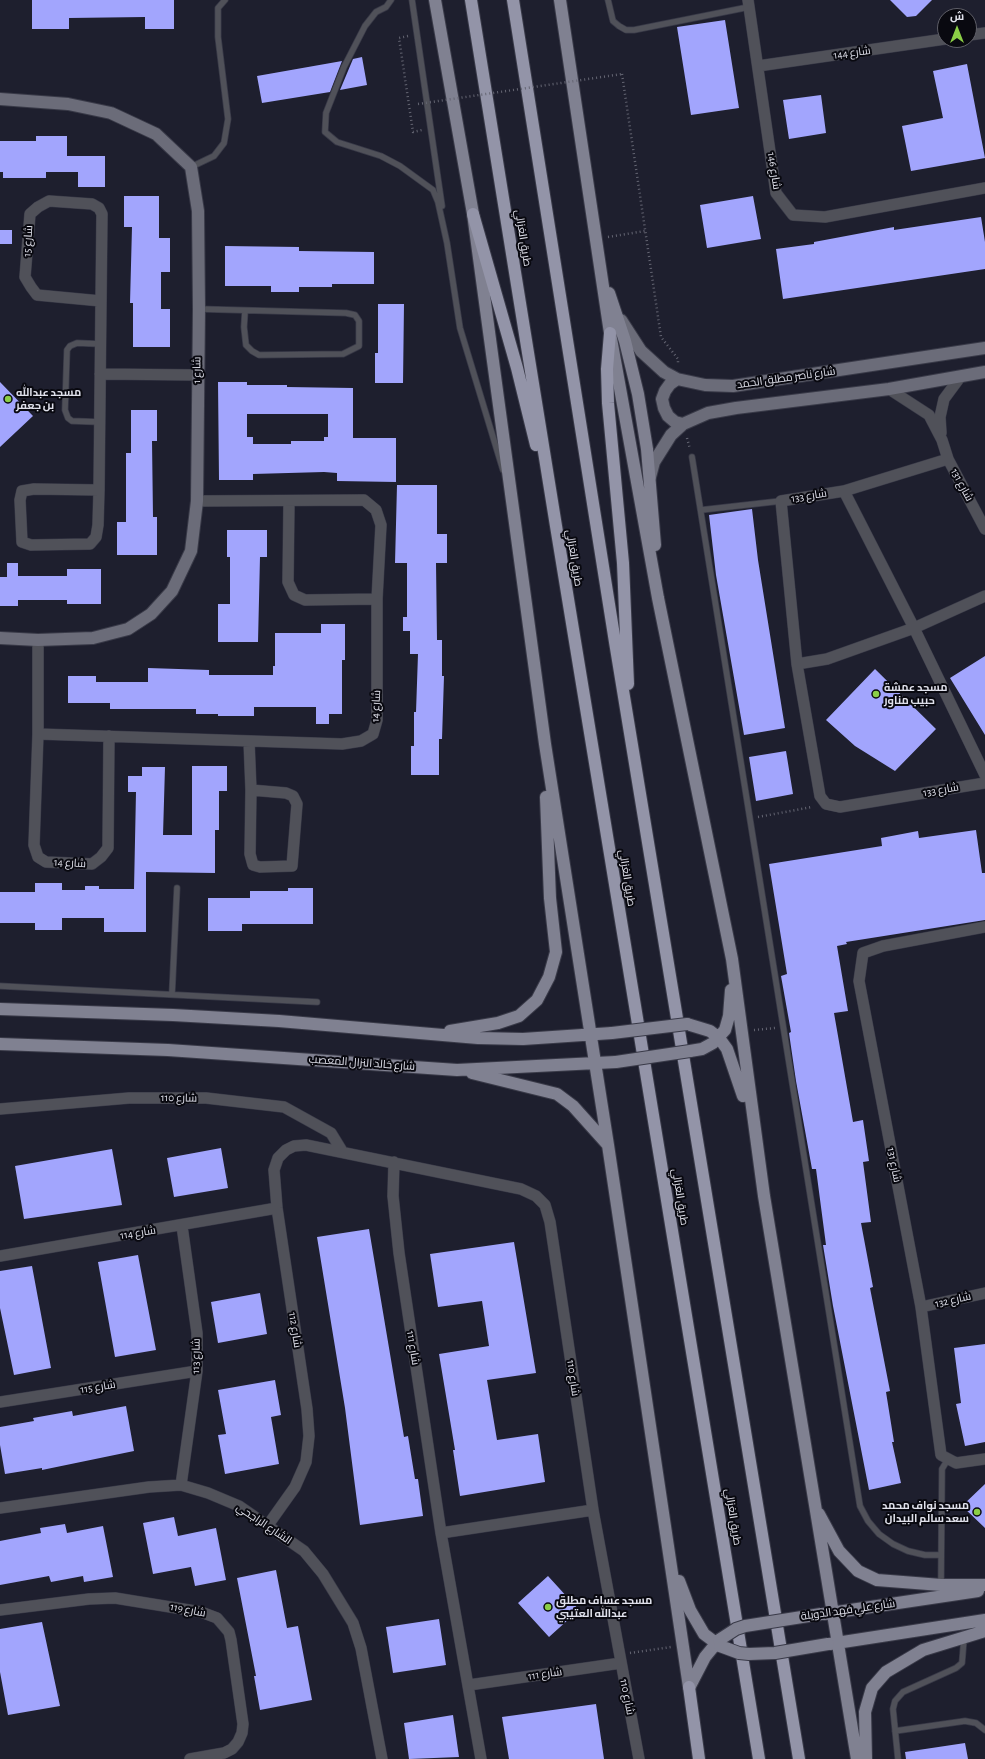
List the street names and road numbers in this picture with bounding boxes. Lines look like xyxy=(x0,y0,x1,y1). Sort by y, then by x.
street label: شارع 144 xyxy=(833,44,871,62)
street label: شارع 146 xyxy=(765,152,783,190)
street label: طريق الغزالي xyxy=(512,209,534,267)
street label: شارع 15 xyxy=(20,225,36,257)
street label: شارع 1 xyxy=(190,356,204,384)
street label: شارع ناصر مطلق الحمد xyxy=(736,365,836,391)
street label: شارع 131 xyxy=(948,466,976,504)
street label: شارع 133 xyxy=(790,487,828,505)
street label: طريق الغزالي xyxy=(563,529,585,587)
street label: شارع 14 xyxy=(369,690,383,722)
street label: شارع 133 xyxy=(922,780,960,800)
street label: طريق الغزالي xyxy=(616,849,638,907)
street label: شارع 14 xyxy=(54,856,86,870)
street label: شارع خالد النزال المعصب xyxy=(308,1053,416,1073)
street label: شارع 110 xyxy=(161,1091,197,1105)
street label: شارع 131 xyxy=(884,1146,904,1184)
street label: طريق الغزالي xyxy=(669,1168,691,1226)
street label: 114 شارع xyxy=(119,1224,157,1242)
street label: شارع 132 xyxy=(934,1289,972,1311)
street label: شارع 112 xyxy=(286,1311,304,1349)
street label: شارع 111 xyxy=(404,1330,422,1366)
street label: شارع 113 xyxy=(189,1338,203,1374)
street label: شارع 110 xyxy=(564,1359,582,1397)
street label: شارع 115 xyxy=(80,1378,116,1396)
street label: طريق الغزالي xyxy=(722,1488,744,1546)
street label: الشارع الراجحي xyxy=(234,1501,294,1547)
street label: شارع علي فهد الدويلة xyxy=(800,1597,896,1623)
street label: شارع 119 xyxy=(169,1600,207,1620)
street label: شارع 111 xyxy=(527,1665,563,1683)
street label: شارع 110 xyxy=(617,1678,637,1716)

